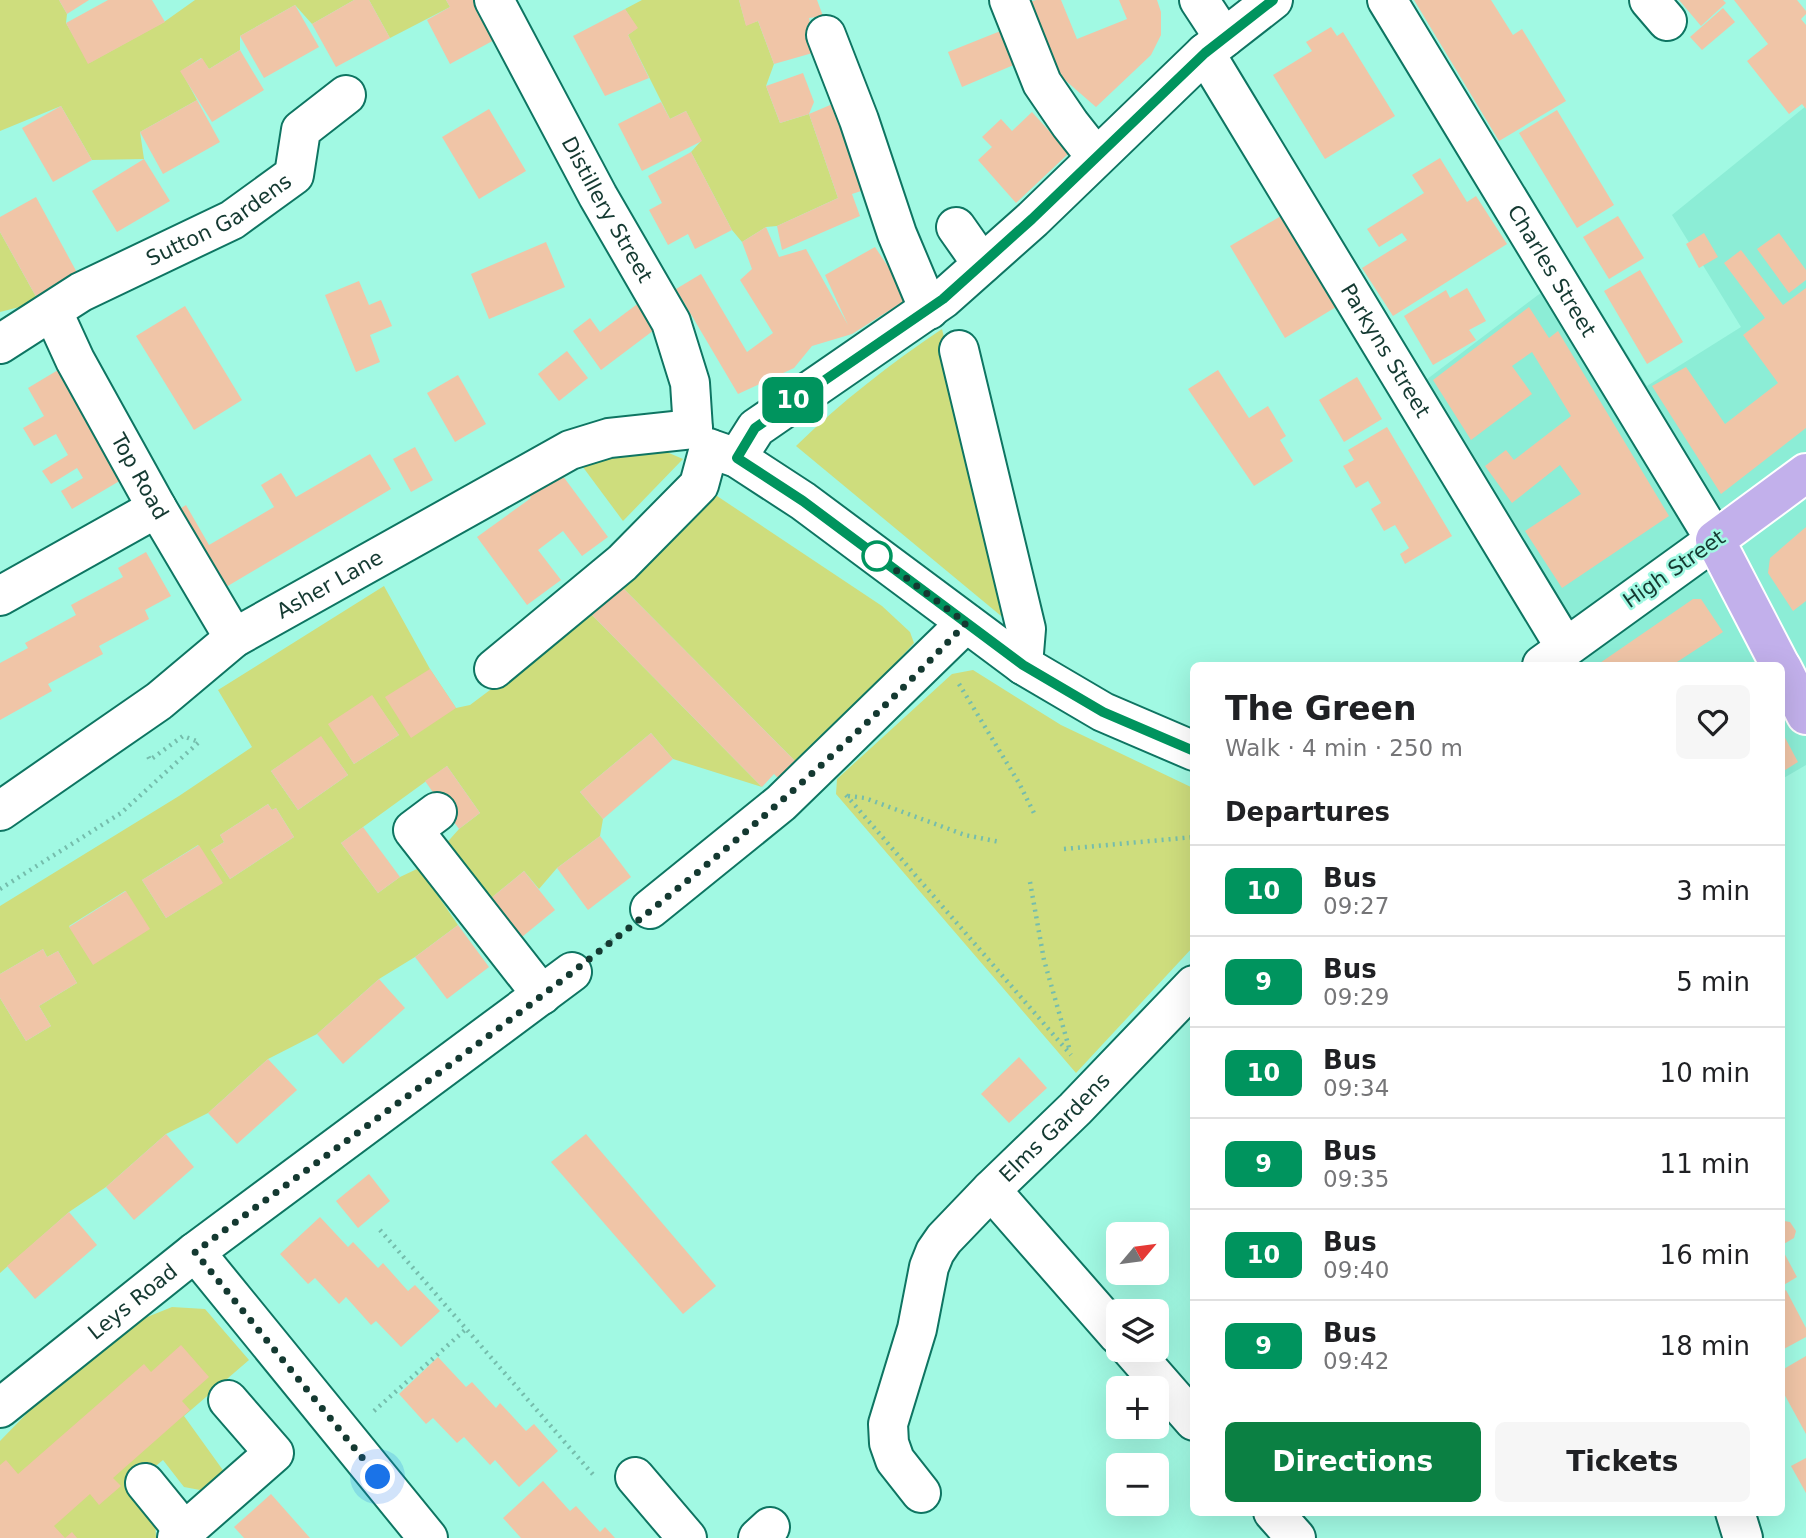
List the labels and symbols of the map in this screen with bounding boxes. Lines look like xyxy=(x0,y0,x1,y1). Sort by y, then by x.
street label: Distillery Street xyxy=(557,133,657,287)
street label: Sutton Gardens xyxy=(142,169,296,271)
street label: Charles Street xyxy=(1502,201,1601,341)
street label: Parkyns Street xyxy=(1336,279,1435,422)
line badge: 10 xyxy=(762,377,824,423)
street label: Top Road xyxy=(106,428,173,524)
street label: High Street xyxy=(1618,525,1730,613)
unlabelled marker xyxy=(862,541,892,571)
street label: Asher Lane xyxy=(273,545,387,624)
street label: Elms Gardens xyxy=(995,1068,1115,1187)
north arrow xyxy=(1106,1222,1169,1284)
street label: Leys Road xyxy=(83,1259,182,1345)
your location xyxy=(360,1459,395,1494)

